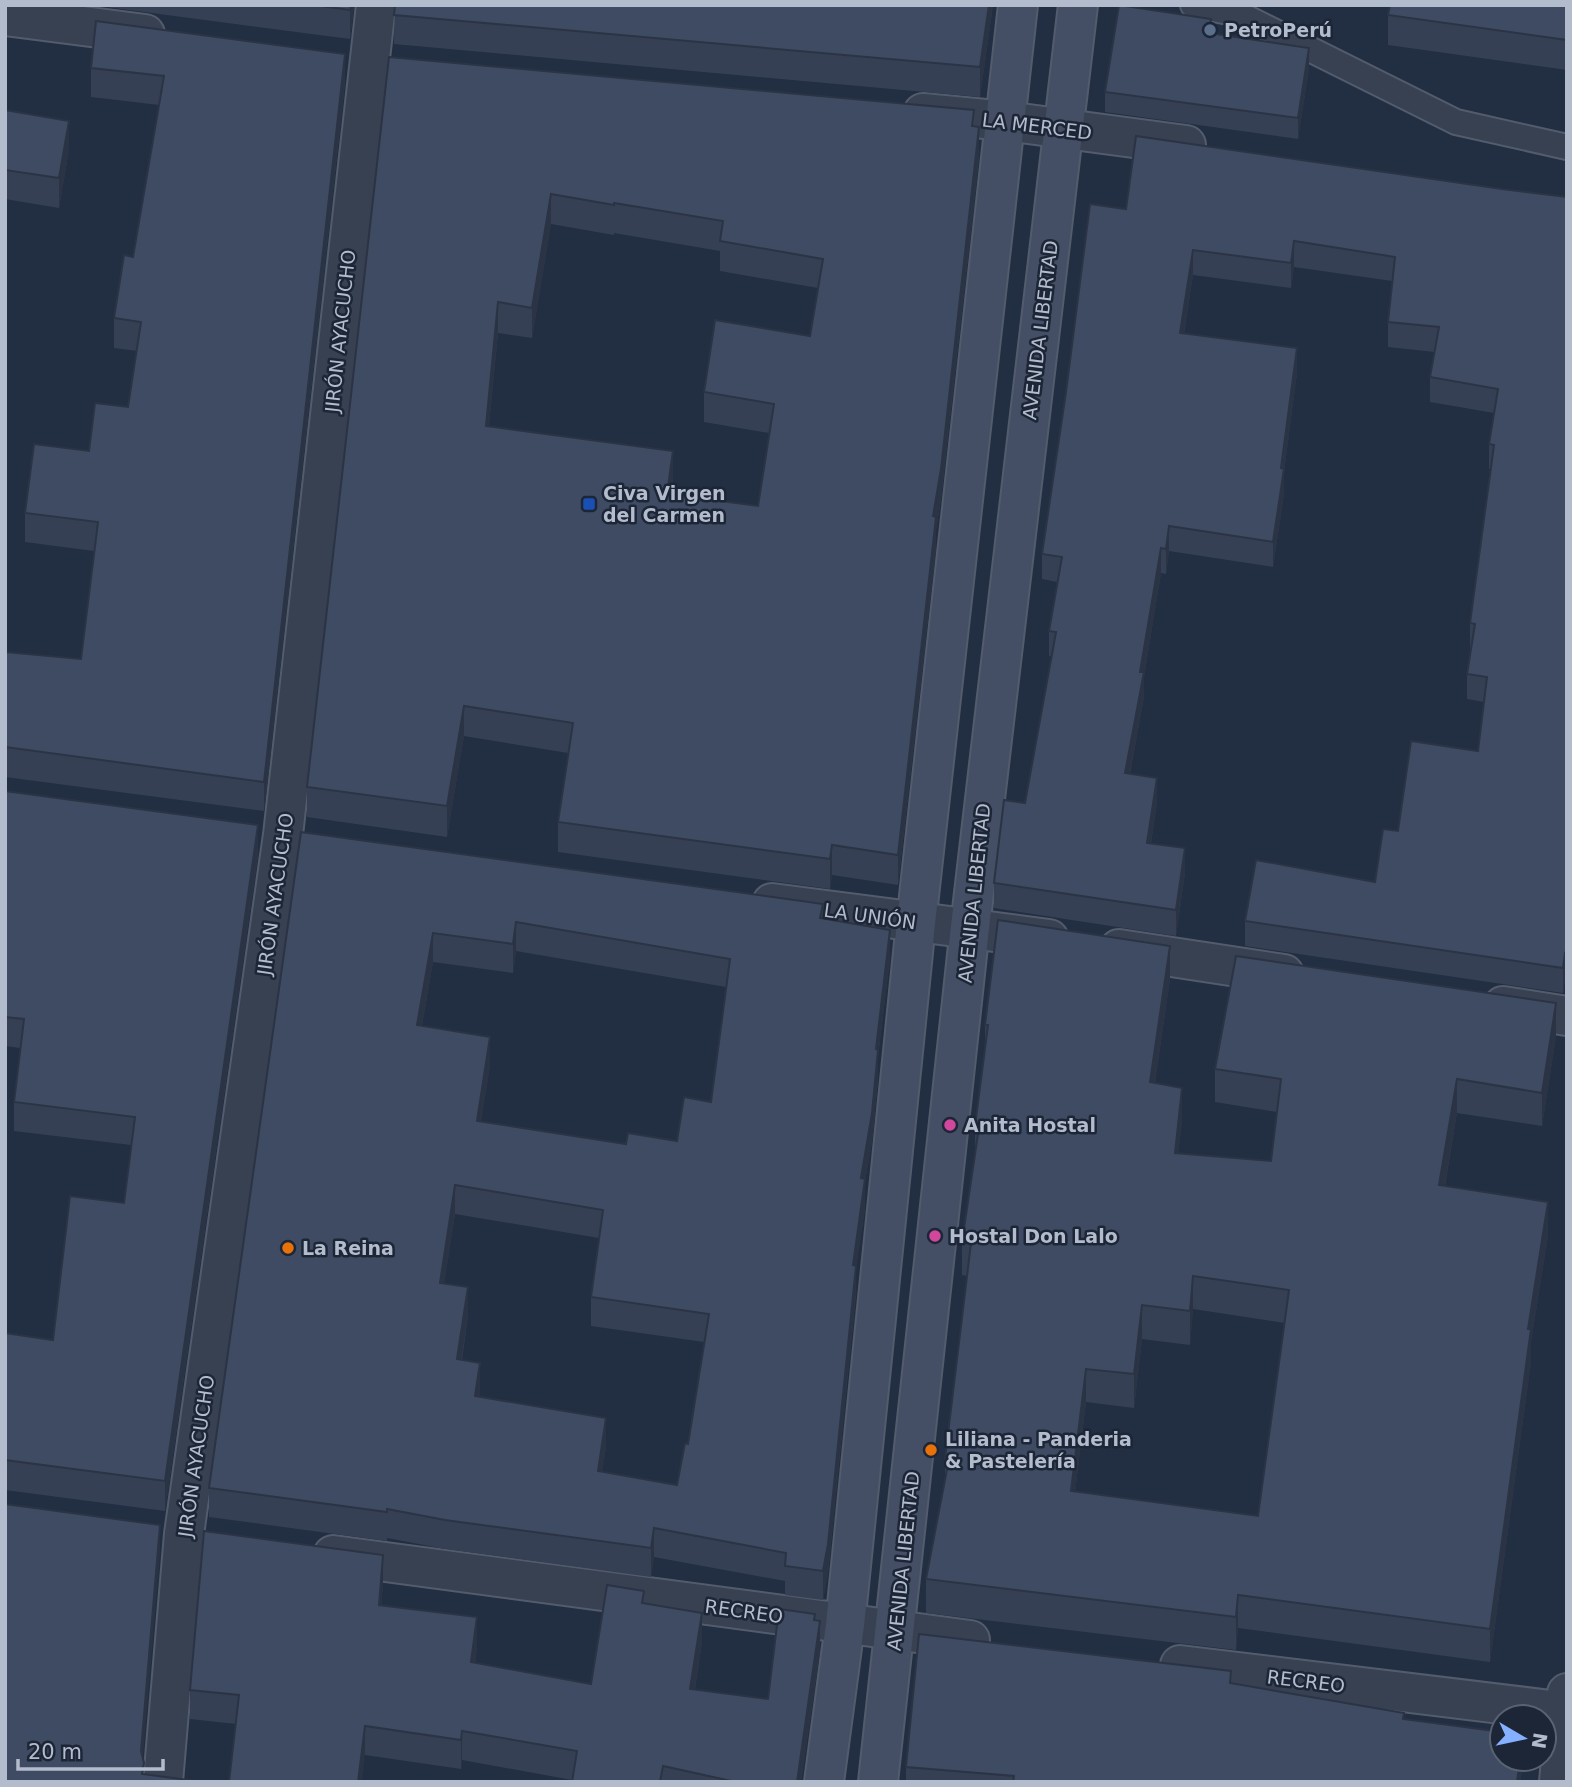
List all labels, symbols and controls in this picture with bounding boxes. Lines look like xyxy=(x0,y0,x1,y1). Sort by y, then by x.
place label: PetroPerú xyxy=(1224,19,1332,41)
marker: PetroPerú xyxy=(1202,22,1218,38)
street label: LA MERCED xyxy=(981,108,1093,144)
street label: AVENIDA LIBERTAD xyxy=(1018,239,1062,421)
street label: JIRÓN AYACUCHO xyxy=(319,248,359,415)
place label: Civa Virgen del Carmen xyxy=(603,482,726,526)
marker: Civa Virgen del Carmen xyxy=(581,496,597,512)
street label: AVENIDA LIBERTAD xyxy=(954,802,994,984)
street label: JIRÓN AYACUCHO xyxy=(252,811,297,978)
street label: LA UNIÓN xyxy=(822,898,918,933)
place label: Anita Hostal xyxy=(964,1114,1096,1136)
marker: Anita Hostal xyxy=(942,1117,958,1133)
place label: Hostal Don Lalo xyxy=(949,1225,1118,1247)
marker: Hostal Don Lalo xyxy=(927,1228,943,1244)
place label: La Reina xyxy=(302,1237,394,1259)
marker: La Reina xyxy=(280,1240,296,1256)
street label: JIRÓN AYACUCHO xyxy=(173,1373,218,1540)
place label: Liliana - Panderia & Pastelería xyxy=(945,1428,1132,1472)
marker: Liliana - Panderia & Pastelería xyxy=(923,1442,939,1458)
street label: AVENIDA LIBERTAD xyxy=(883,1470,923,1652)
street label: RECREO xyxy=(704,1595,784,1627)
street label: RECREO xyxy=(1266,1665,1346,1697)
north arrow xyxy=(1488,1703,1558,1773)
scale bar xyxy=(18,1728,163,1772)
text: N xyxy=(1528,1731,1552,1750)
text: 20 m xyxy=(28,1740,82,1764)

